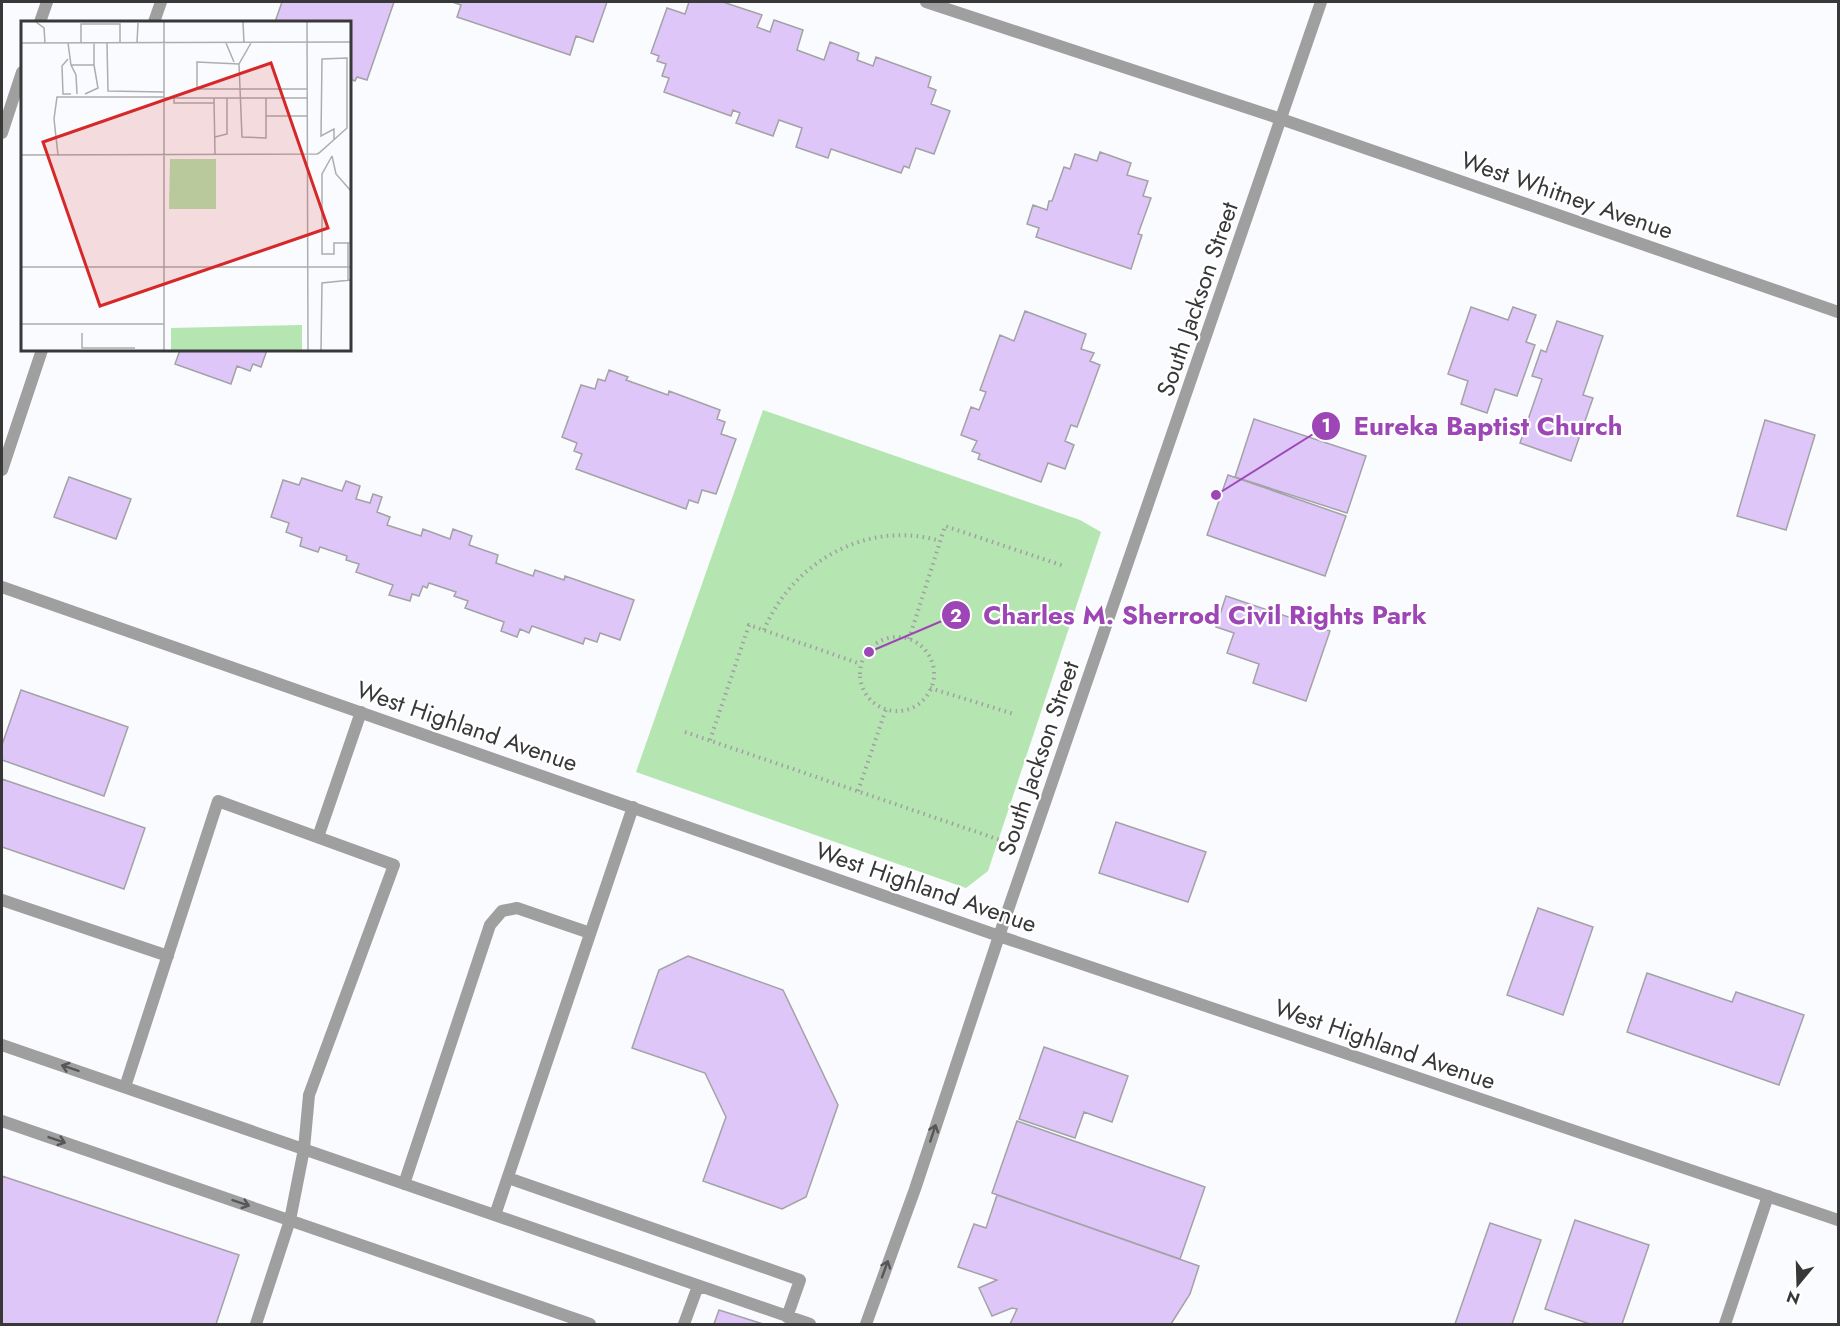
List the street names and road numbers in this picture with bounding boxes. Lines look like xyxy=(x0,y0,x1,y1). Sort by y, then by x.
street label: West Whitney Avenue xyxy=(1456,142,1678,248)
street label: South Jackson Street xyxy=(1147,197,1247,401)
street label: South Jackson Street xyxy=(988,656,1088,860)
street label: West Highland Avenue xyxy=(352,672,582,780)
street label: West Highland Avenue xyxy=(811,833,1041,941)
street label: West Highland Avenue xyxy=(1270,990,1500,1098)

